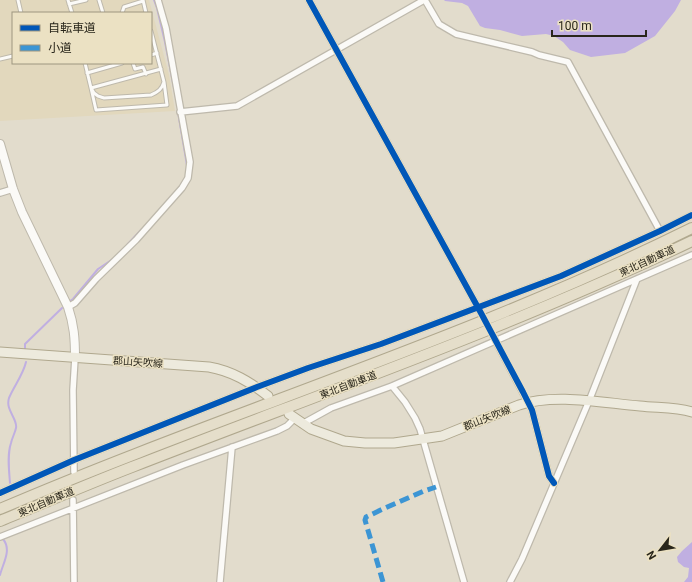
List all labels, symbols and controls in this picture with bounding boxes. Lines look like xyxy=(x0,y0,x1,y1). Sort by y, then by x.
legend xyxy=(12,12,152,64)
scale bar xyxy=(552,12,646,38)
text: 100 m xyxy=(558,19,592,33)
text: 自転車道 xyxy=(48,21,96,35)
text: 小道 xyxy=(48,41,72,55)
street label: 東北自動車道 xyxy=(617,243,677,279)
street label: 郡山矢吹線 xyxy=(113,355,163,369)
street label: 東北自動車道 xyxy=(318,369,378,401)
street label: 郡山矢吹線 xyxy=(462,404,512,432)
street label: 東北自動車道 xyxy=(16,485,76,519)
north arrow xyxy=(640,530,680,570)
text: N xyxy=(644,548,659,562)

